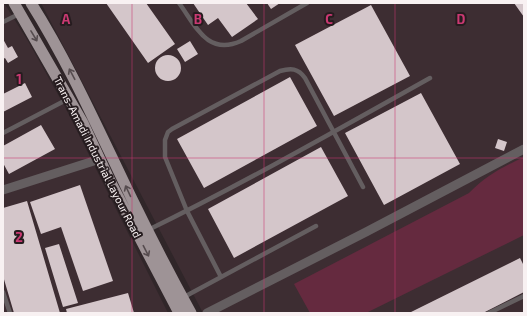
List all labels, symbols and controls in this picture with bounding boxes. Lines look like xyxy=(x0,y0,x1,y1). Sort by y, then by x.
text: A xyxy=(62,11,71,27)
text: B xyxy=(194,11,202,27)
text: C xyxy=(325,11,333,27)
text: D xyxy=(457,11,466,27)
one-way arrow xyxy=(30,30,38,42)
one-way arrow xyxy=(67,68,75,80)
text: 1 xyxy=(16,71,22,87)
street label: Trans-Amadi Industrial Layour Road xyxy=(52,74,144,240)
one-way arrow xyxy=(124,186,131,198)
text: 2 xyxy=(15,229,23,245)
one-way arrow xyxy=(143,244,150,256)

